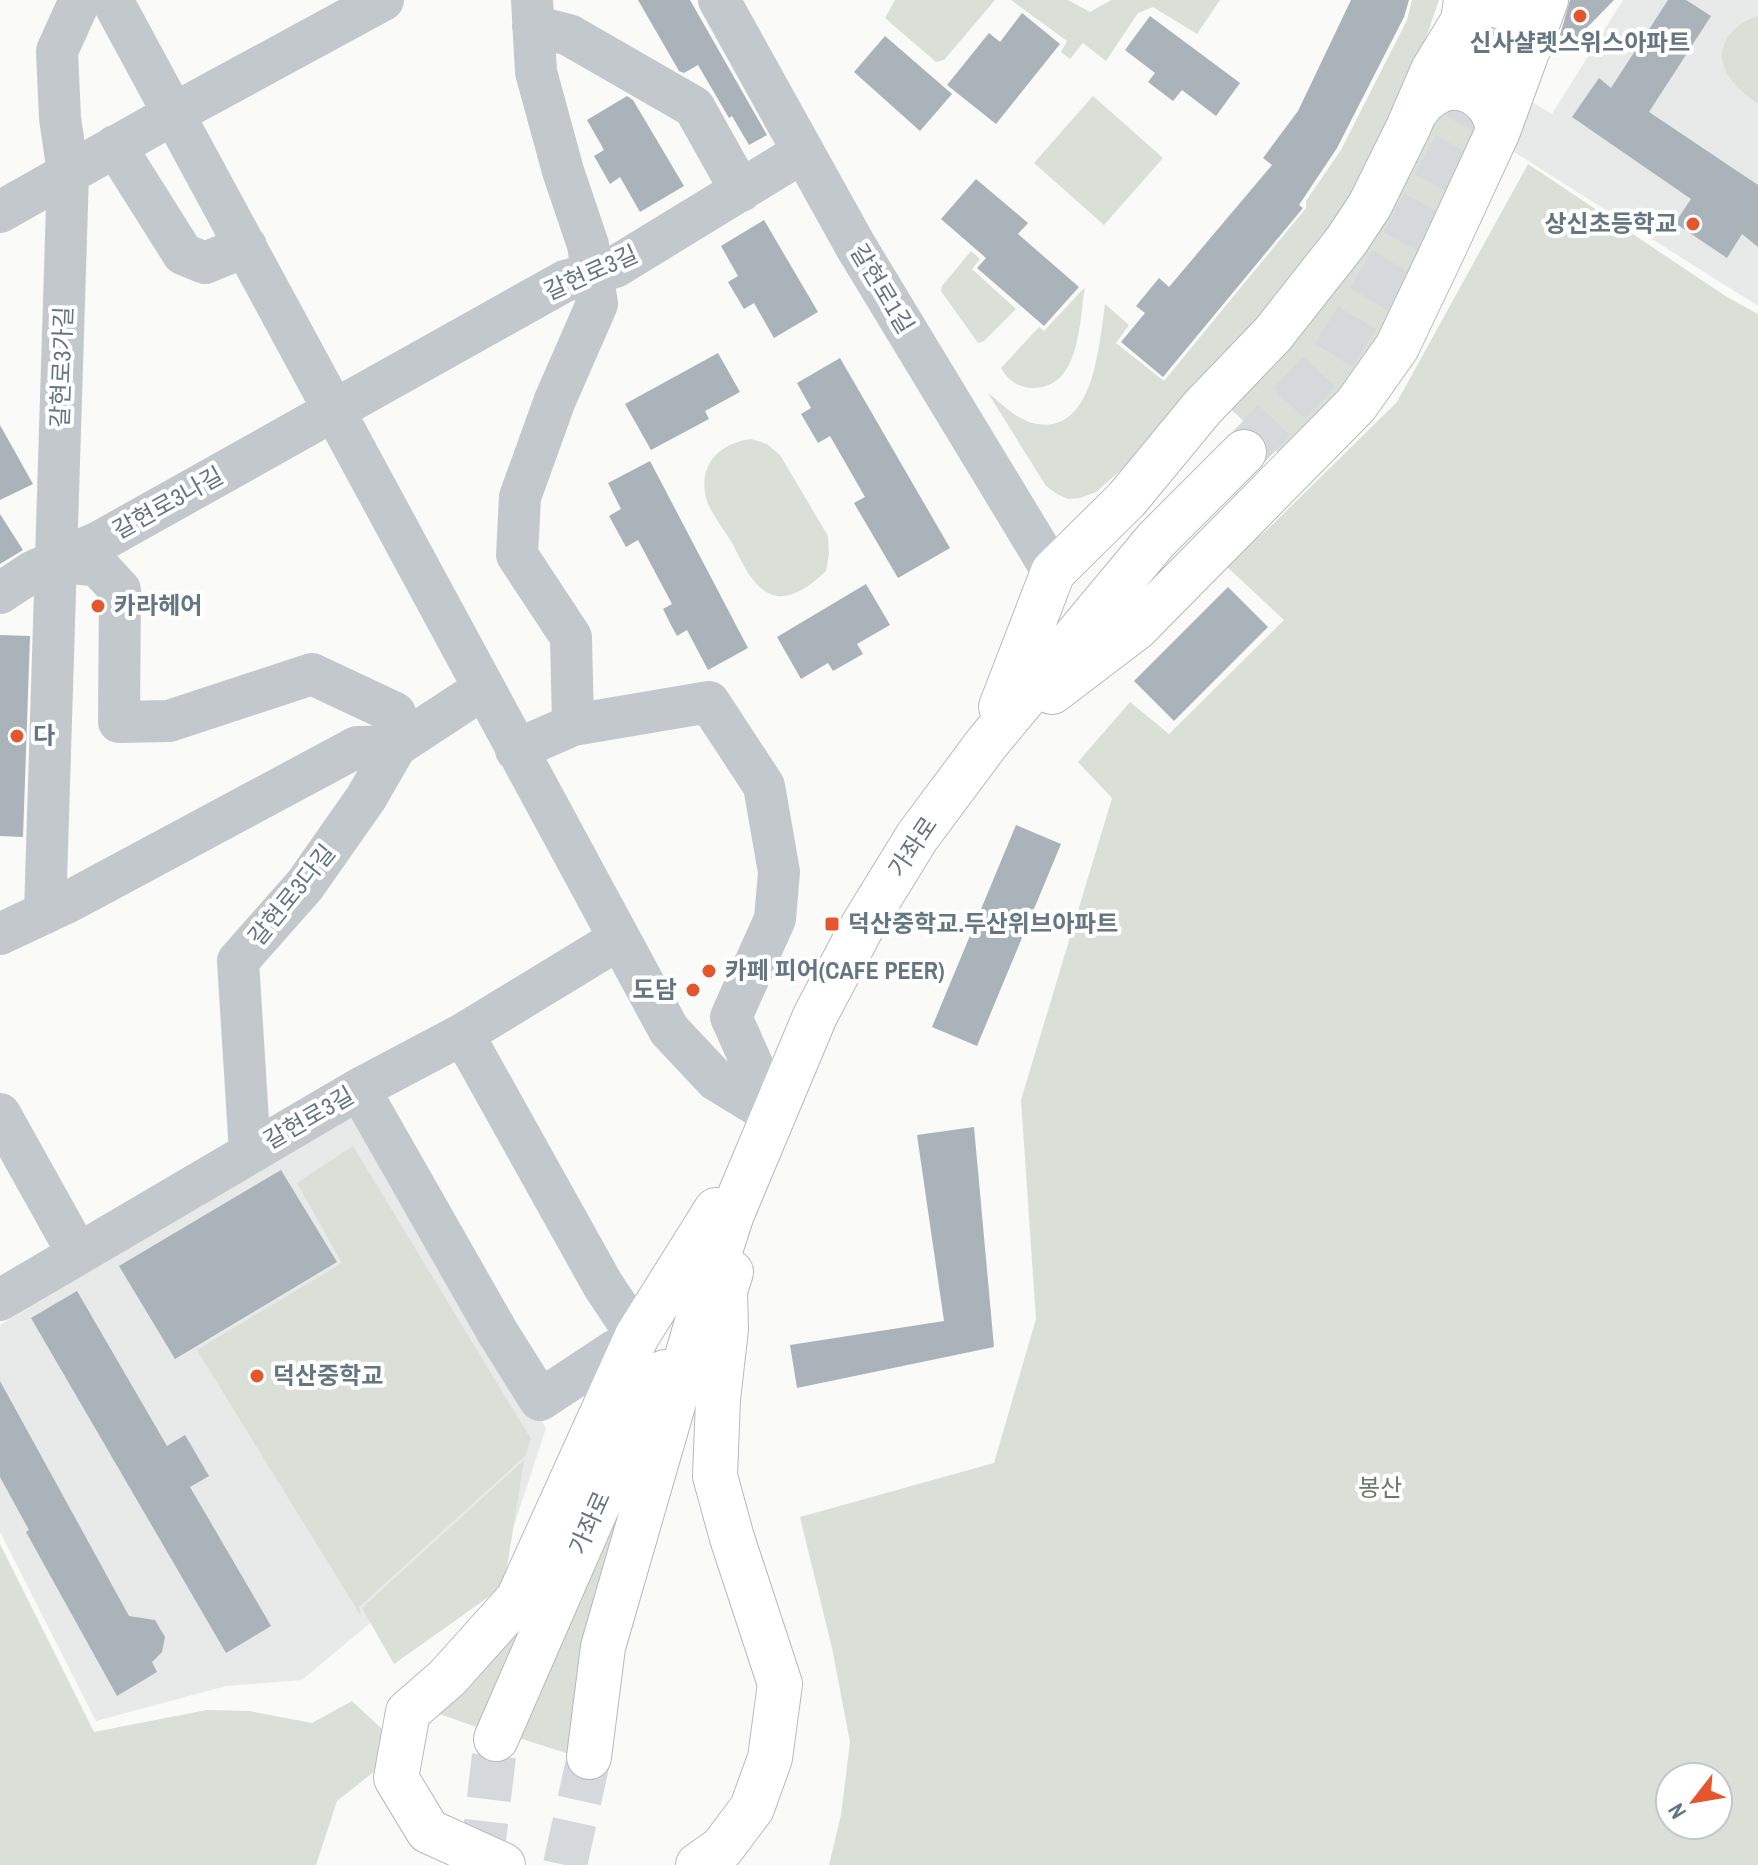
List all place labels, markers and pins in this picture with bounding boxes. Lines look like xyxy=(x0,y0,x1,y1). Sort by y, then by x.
marker: 신사샬렛스위스아파트 xyxy=(1571,7,1589,25)
place label: 신사샬렛스위스아파트 xyxy=(1470,26,1690,58)
place label: 상신초등학교 xyxy=(1545,207,1677,239)
marker: 상신초등학교 xyxy=(1684,215,1702,233)
place label: 카라헤어 xyxy=(114,589,202,621)
marker: 카라헤어 xyxy=(89,597,107,615)
place label: 다 xyxy=(33,719,55,751)
marker: 다 xyxy=(8,727,26,745)
place label: 덕산중학교.두산위브아파트 xyxy=(848,907,1118,939)
marker: 덕산중학교.두산위브아파트 xyxy=(823,915,841,933)
place label: 카페 피어(CAFE PEER) xyxy=(725,954,945,986)
marker: 카페 피어(CAFE PEER) xyxy=(700,962,718,980)
place label: 도담 xyxy=(633,973,677,1005)
marker: 도담 xyxy=(684,981,702,999)
place label: 덕산중학교 xyxy=(273,1359,383,1391)
marker: 덕산중학교 xyxy=(248,1367,266,1385)

